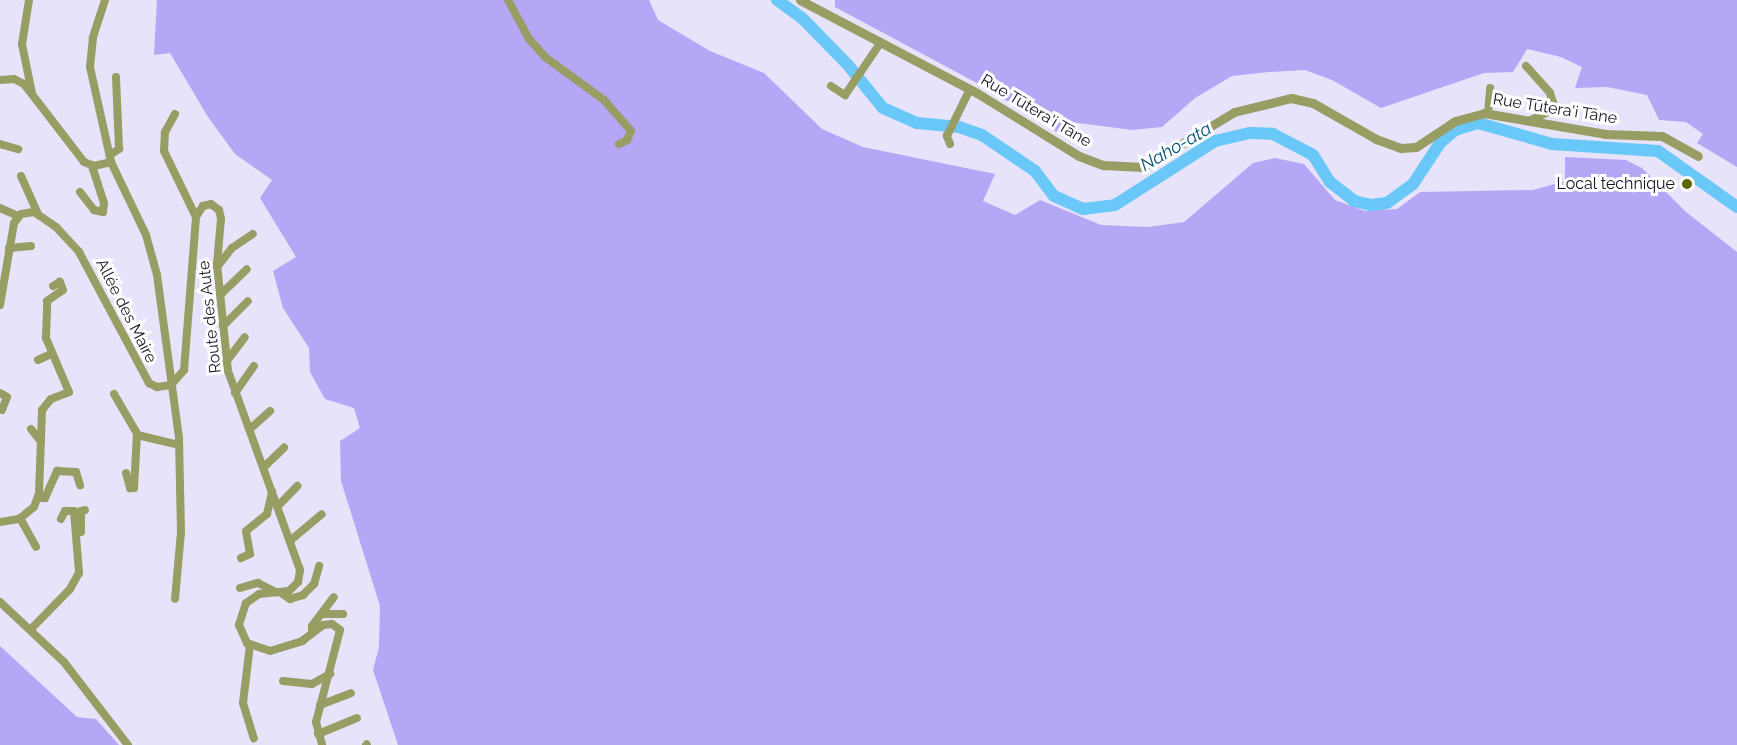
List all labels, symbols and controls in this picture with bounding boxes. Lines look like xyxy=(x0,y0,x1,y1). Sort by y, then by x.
street label: Rue Tūtera'i Tāne xyxy=(977,70,1095,152)
street label: Rue Tūtera'i Tāne xyxy=(1491,90,1619,128)
water label: Naho-ata xyxy=(1137,118,1215,176)
place label: Local technique xyxy=(1556,174,1675,194)
marker: Local technique xyxy=(1680,177,1694,191)
street label: Allée des Maire xyxy=(91,256,161,366)
street label: Route des Aute xyxy=(195,259,225,375)

